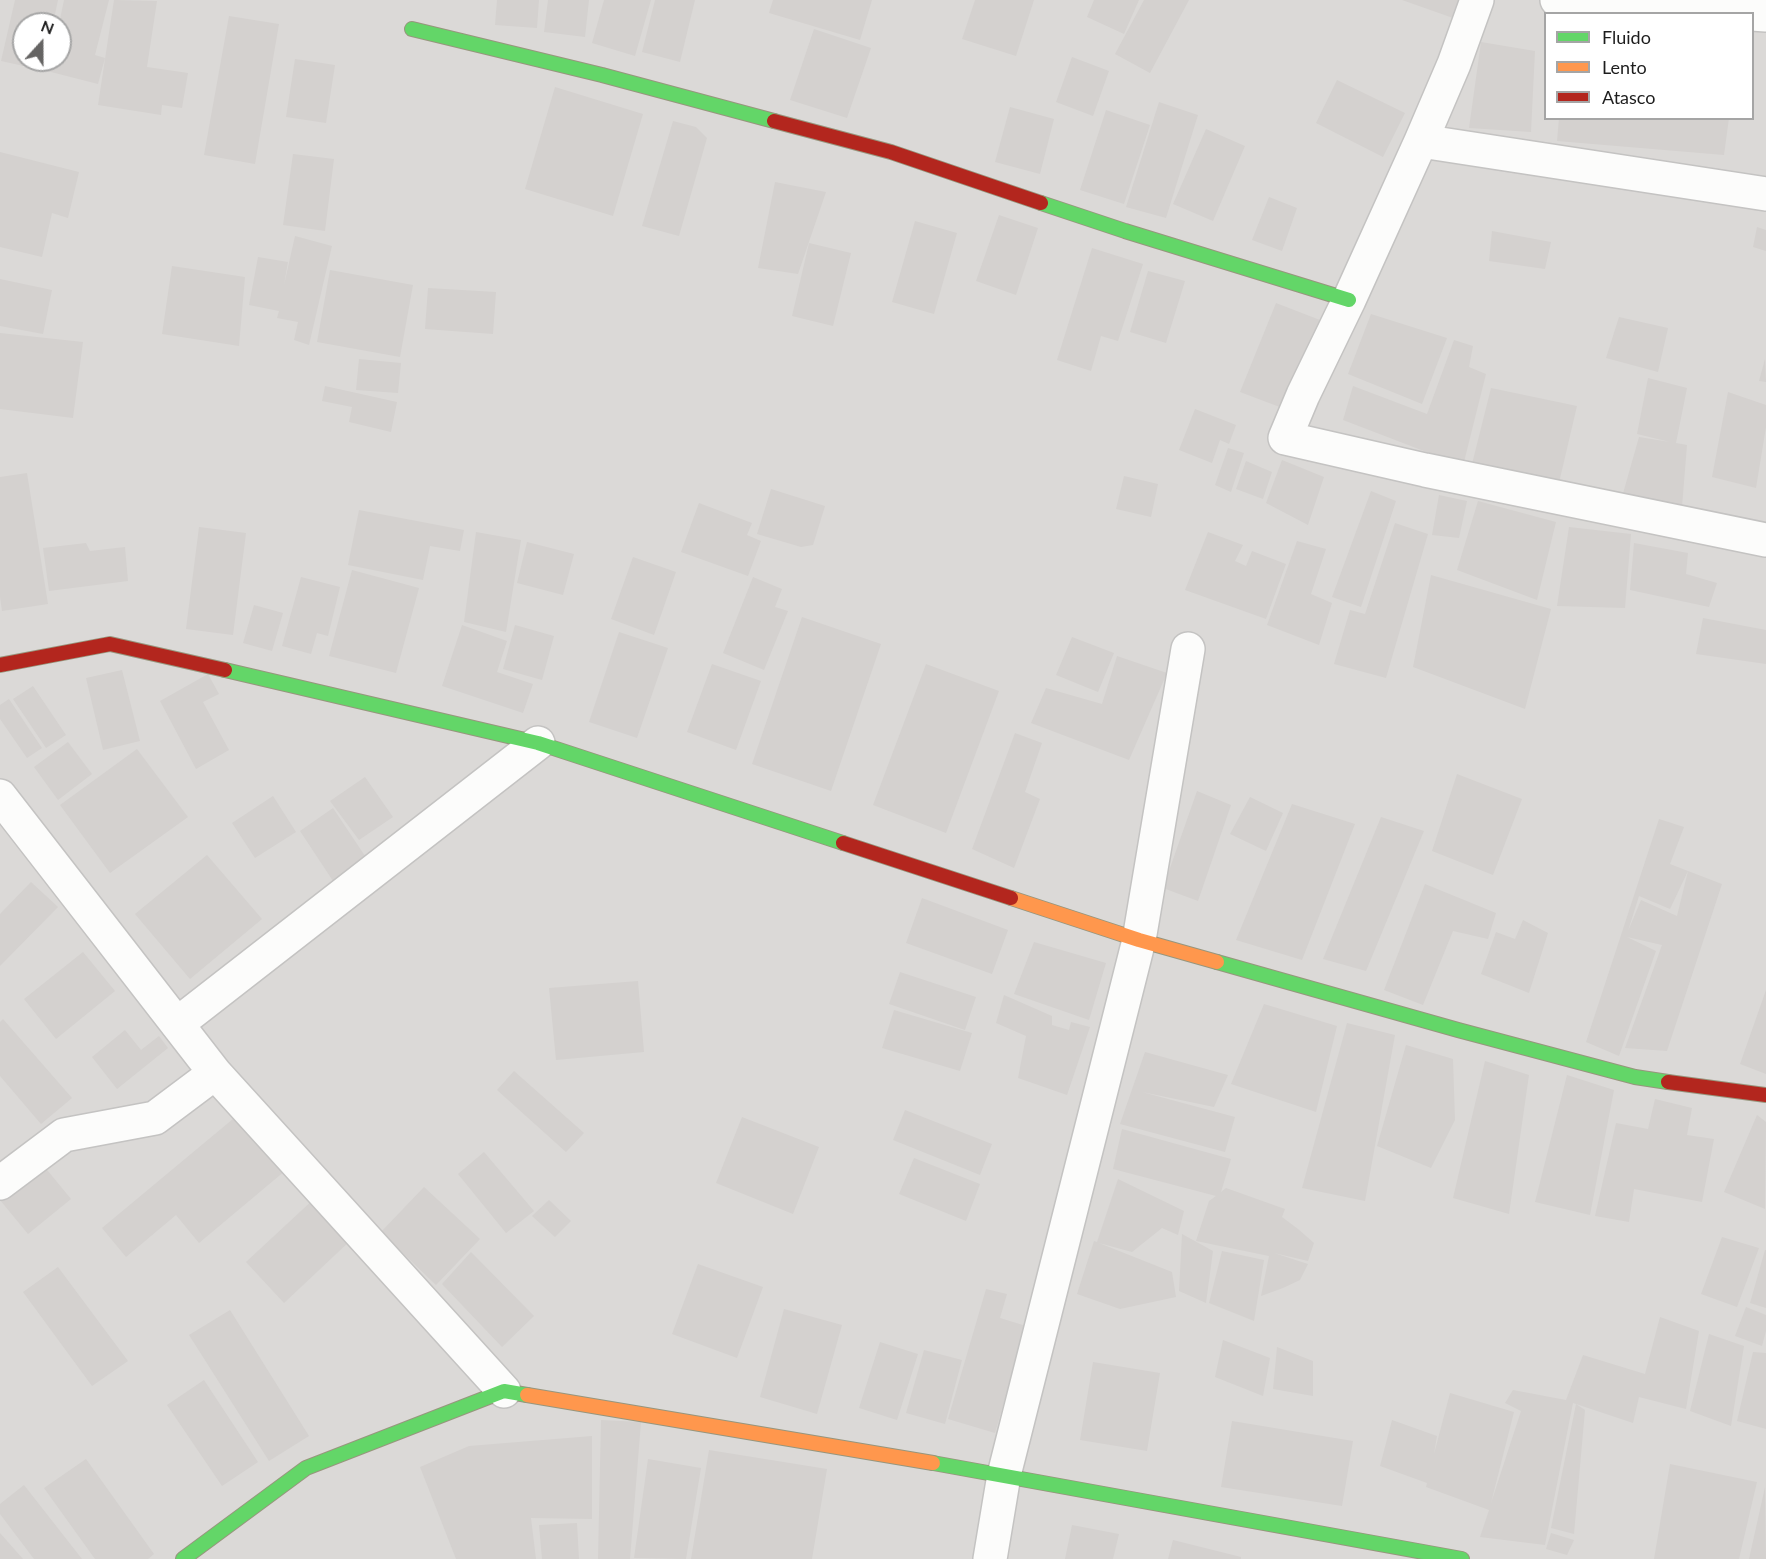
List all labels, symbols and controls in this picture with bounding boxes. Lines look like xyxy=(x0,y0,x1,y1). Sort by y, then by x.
north arrow xyxy=(12,12,72,72)
legend xyxy=(1544,12,1754,120)
text: N xyxy=(39,16,57,38)
text: Fluido xyxy=(1602,26,1651,48)
text: Lento xyxy=(1602,56,1647,78)
text: Atasco xyxy=(1602,86,1655,108)

